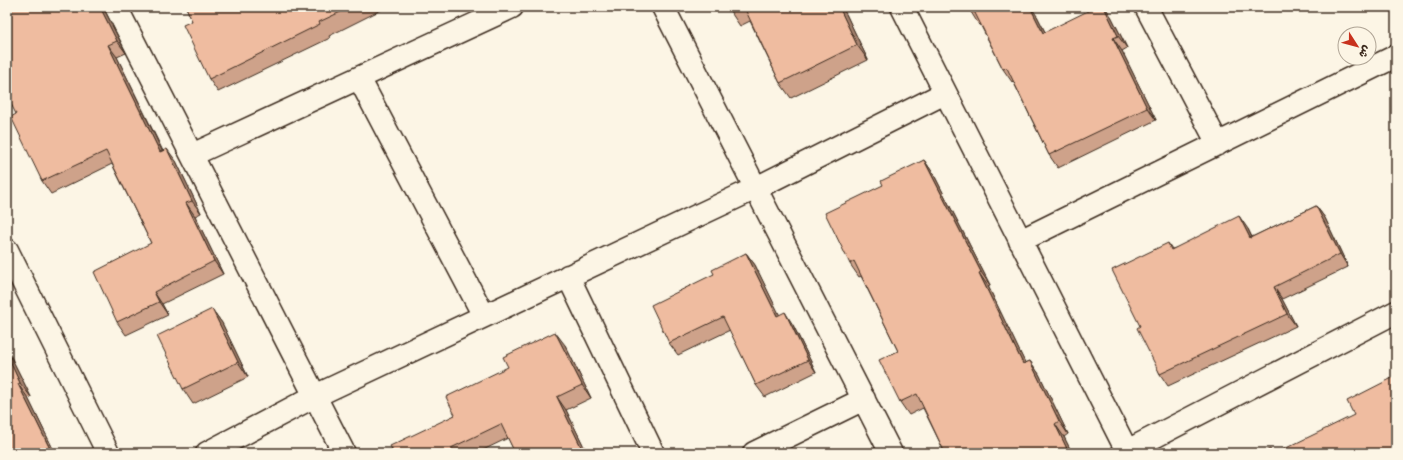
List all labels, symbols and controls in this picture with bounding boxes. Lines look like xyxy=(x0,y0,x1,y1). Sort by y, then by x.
north arrow xyxy=(1337,26,1377,66)
text: ش xyxy=(1355,42,1376,62)

